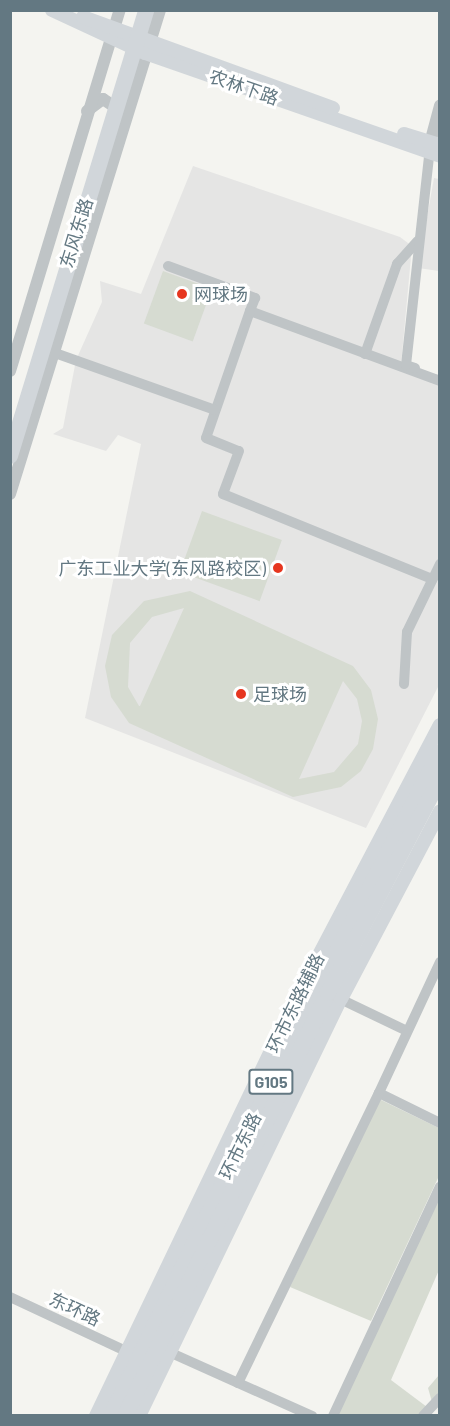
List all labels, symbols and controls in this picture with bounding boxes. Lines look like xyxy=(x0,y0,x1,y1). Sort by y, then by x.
street label: 农林下路 xyxy=(206,65,282,109)
street label: 东风东路 xyxy=(55,195,97,271)
place label: 网球场 xyxy=(194,283,248,305)
marker: 网球场 xyxy=(175,287,189,301)
place label: 广东工业大学(东风路校区) xyxy=(59,557,266,579)
marker: 广东工业大学(东风路校区) xyxy=(271,561,285,575)
place label: 足球场 xyxy=(253,683,307,705)
marker: 足球场 xyxy=(234,687,248,701)
street label: 环市东路辅路 xyxy=(262,950,328,1056)
road number: G105 xyxy=(247,1069,295,1095)
street label: 环市东路 xyxy=(215,1109,265,1183)
street label: 东环路 xyxy=(46,1288,104,1330)

